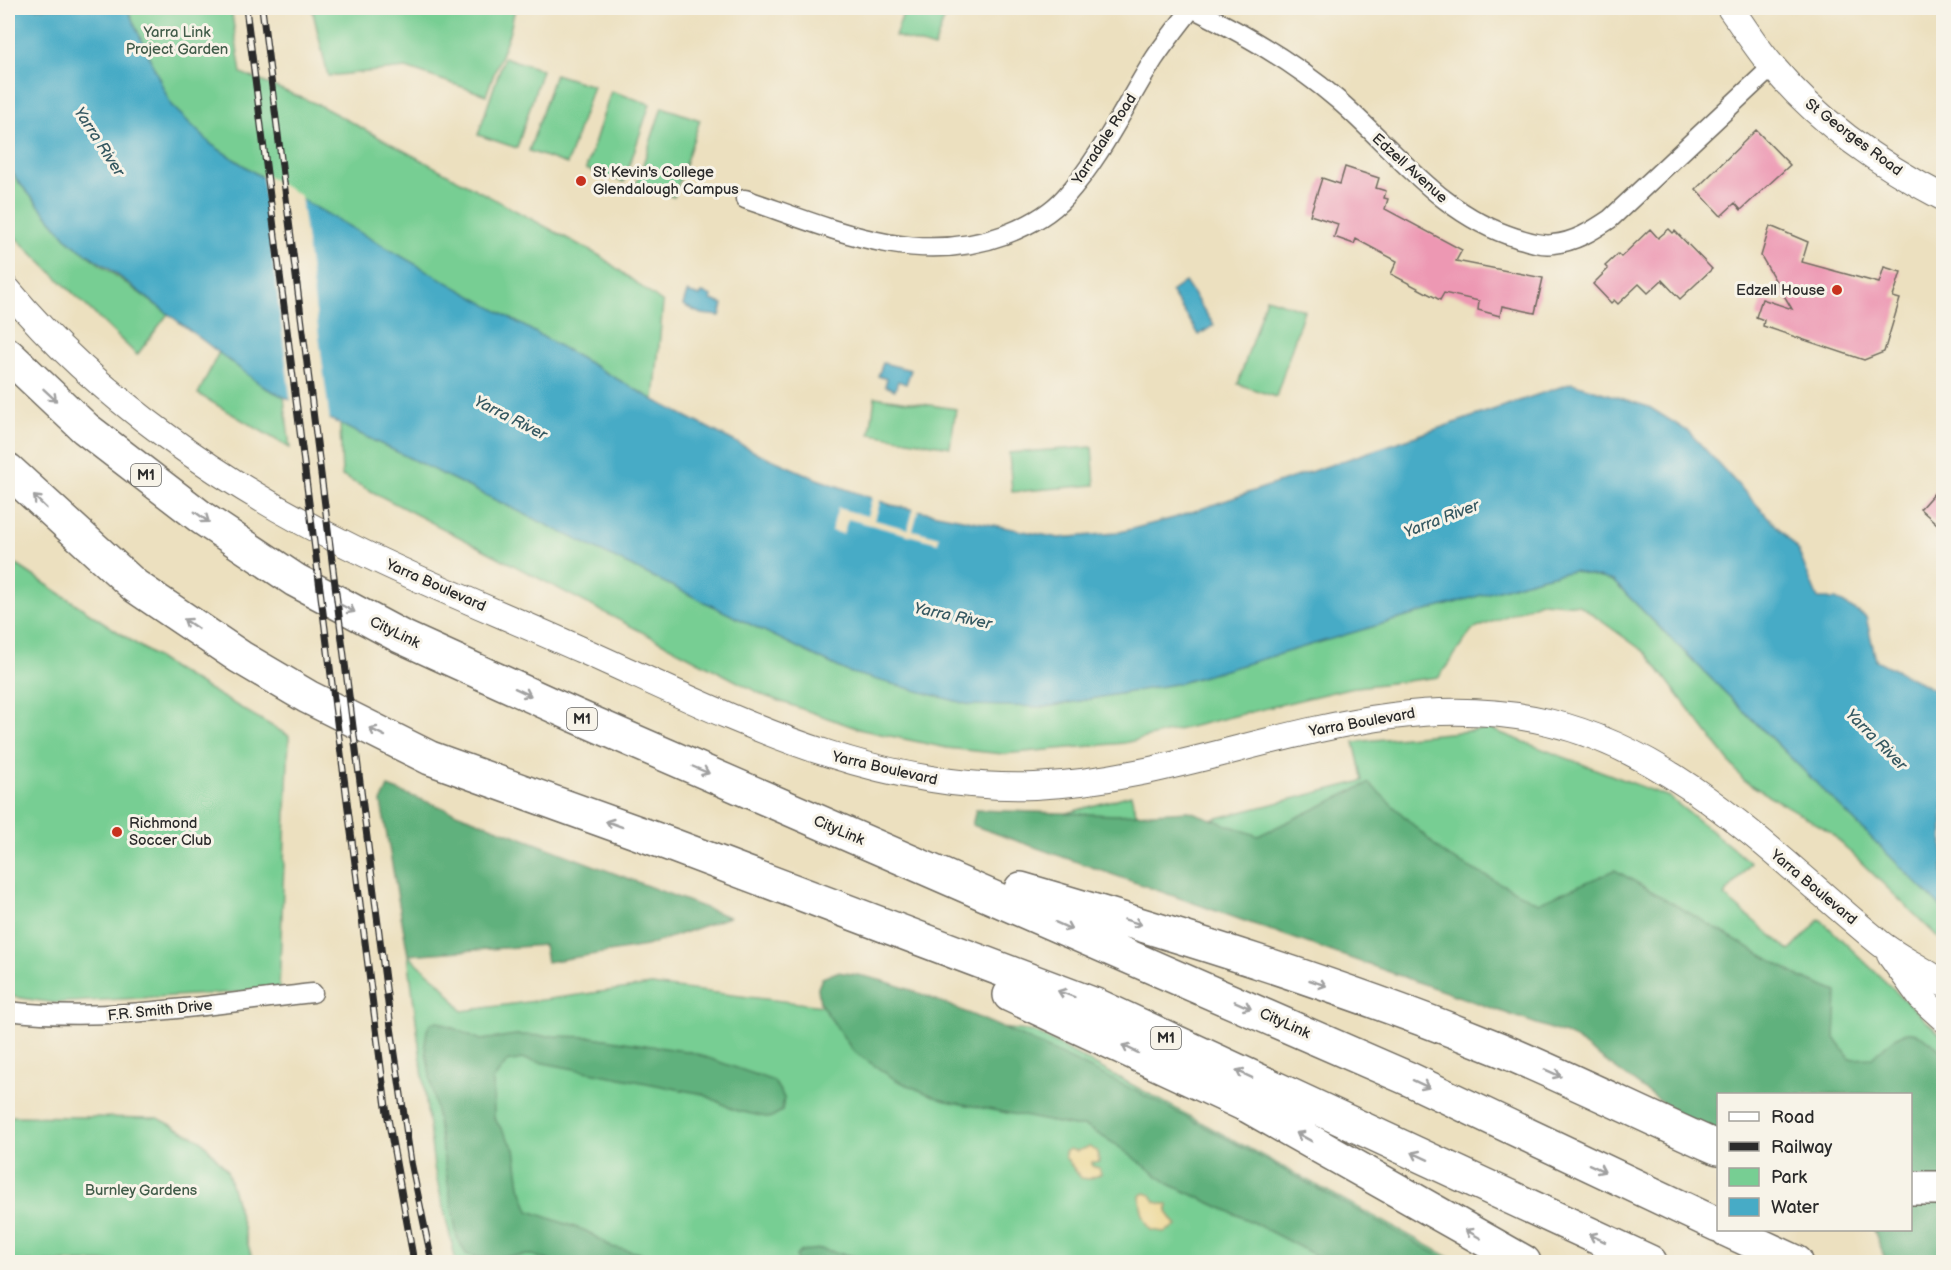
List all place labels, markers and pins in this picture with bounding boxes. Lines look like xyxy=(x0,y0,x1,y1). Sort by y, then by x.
place label: St Kevin's College Glendalough Campus xyxy=(593,163,739,199)
marker: St Kevin's College Glendalough Campus xyxy=(574,174,588,188)
place label: Edzell House xyxy=(1736,281,1825,300)
marker: Edzell House xyxy=(1830,283,1844,297)
place label: Richmond Soccer Club xyxy=(129,814,212,850)
marker: Richmond Soccer Club xyxy=(110,825,124,839)

